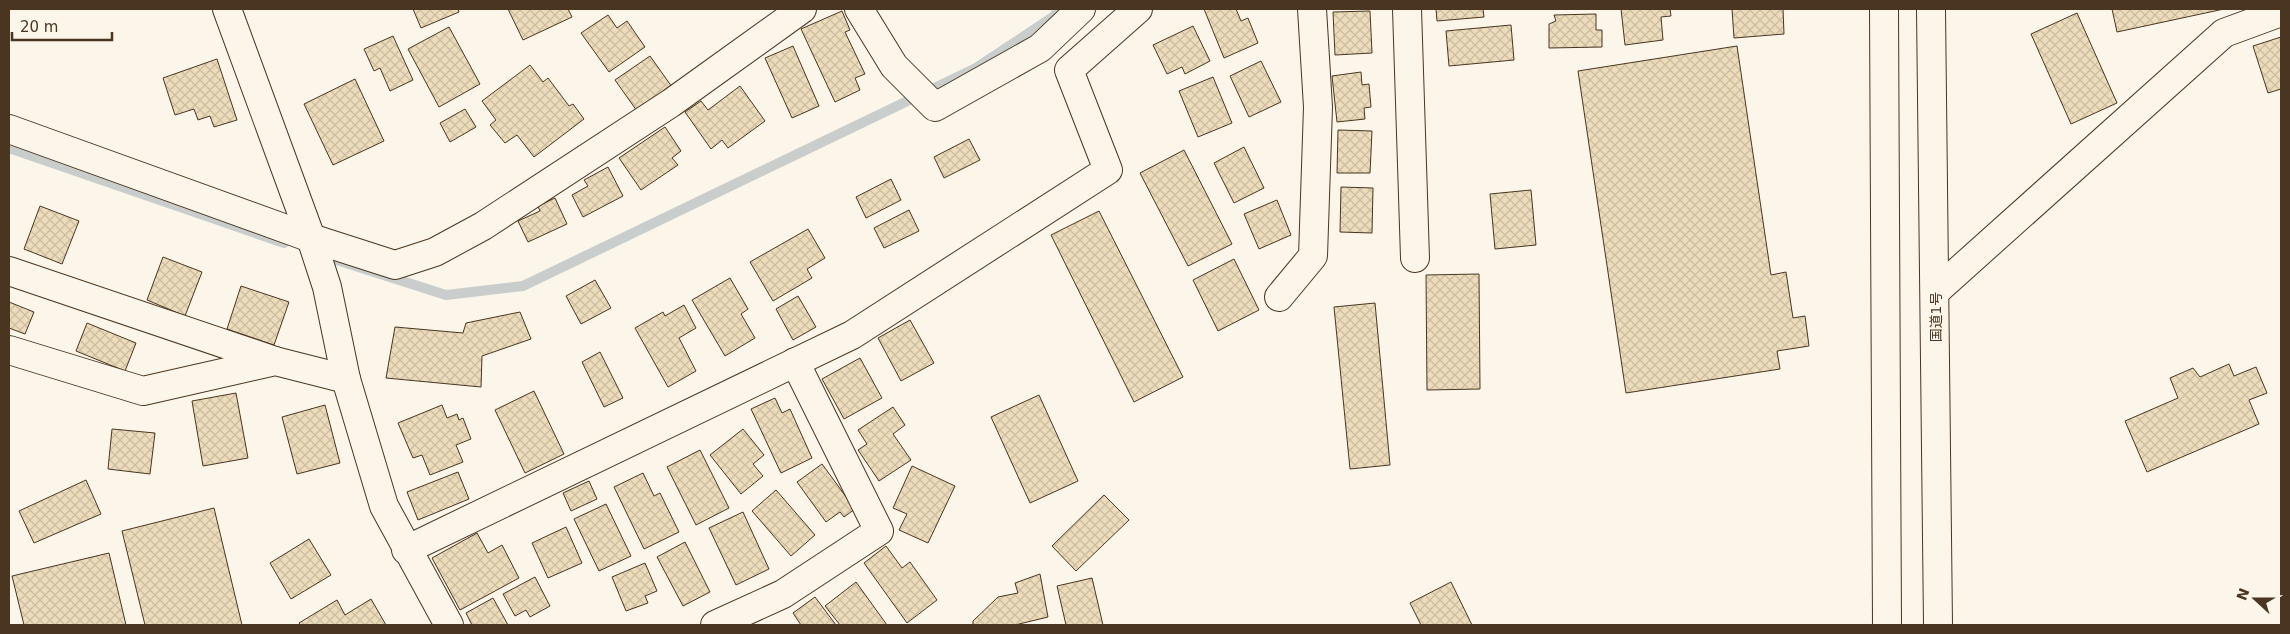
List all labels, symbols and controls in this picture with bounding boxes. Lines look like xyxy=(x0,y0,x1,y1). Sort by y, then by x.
scale bar xyxy=(12,10,112,42)
text: 20 m xyxy=(20,18,58,36)
street label: 国道1号 xyxy=(1928,292,1944,342)
north arrow xyxy=(2230,574,2280,624)
text: N xyxy=(2233,586,2252,603)

